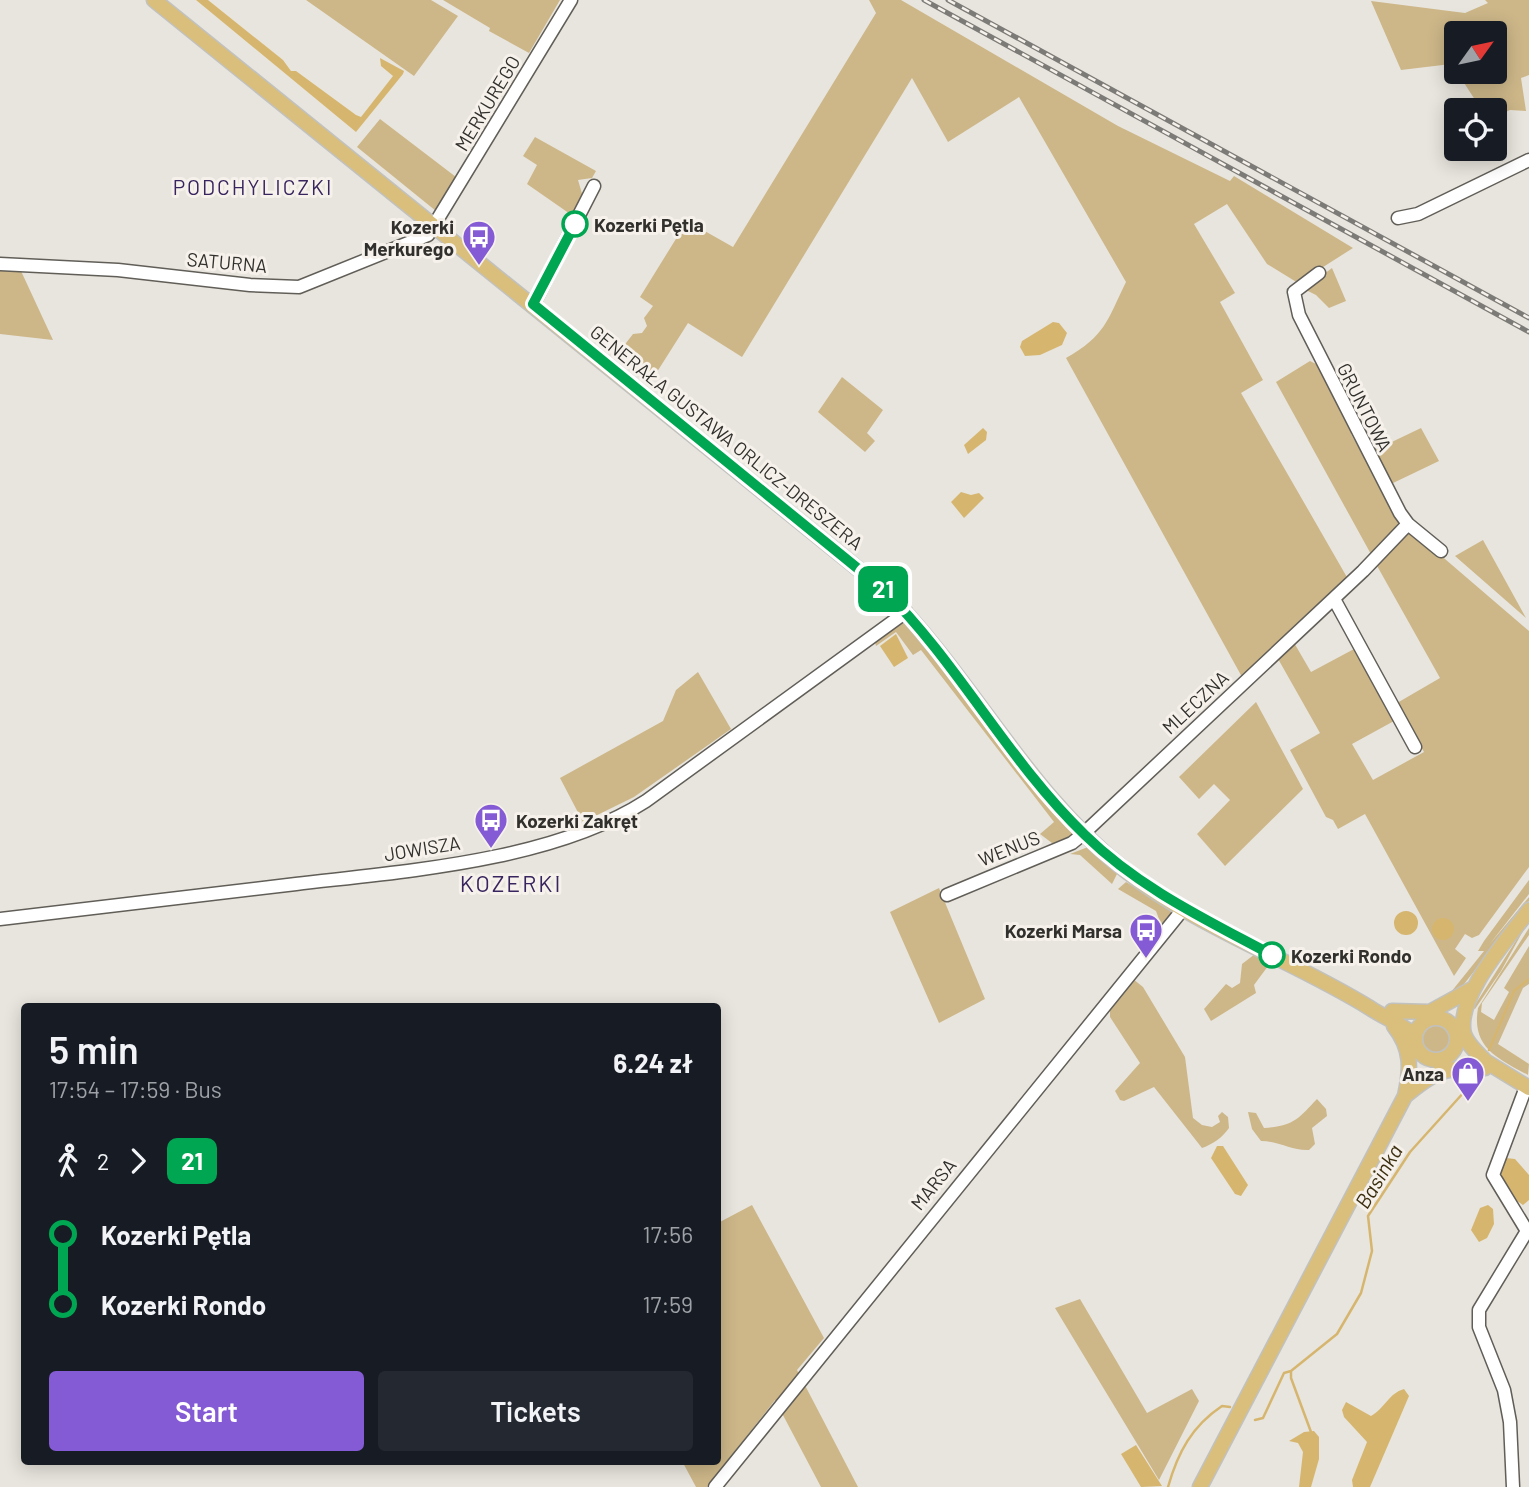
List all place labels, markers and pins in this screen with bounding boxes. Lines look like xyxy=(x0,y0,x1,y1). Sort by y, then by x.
marker: Kozerki Pętla xyxy=(562,211,588,237)
place label: Kozerki Pętla xyxy=(594,213,704,236)
place label: Kozerki Merkurego xyxy=(364,215,454,260)
bus stop icon: Kozerki Merkurego xyxy=(460,218,498,267)
bus stop icon: Kozerki Zakręt xyxy=(472,801,510,850)
place label: Kozerki Zakręt xyxy=(516,809,638,832)
bus stop icon: Kozerki Marsa xyxy=(1127,911,1165,960)
place label: Kozerki Marsa xyxy=(1005,919,1122,942)
marker: Kozerki Rondo xyxy=(1259,942,1285,968)
place label: Kozerki Rondo xyxy=(1291,944,1412,967)
shop icon: Anza xyxy=(1449,1054,1487,1103)
place label: Anza xyxy=(1402,1062,1444,1085)

